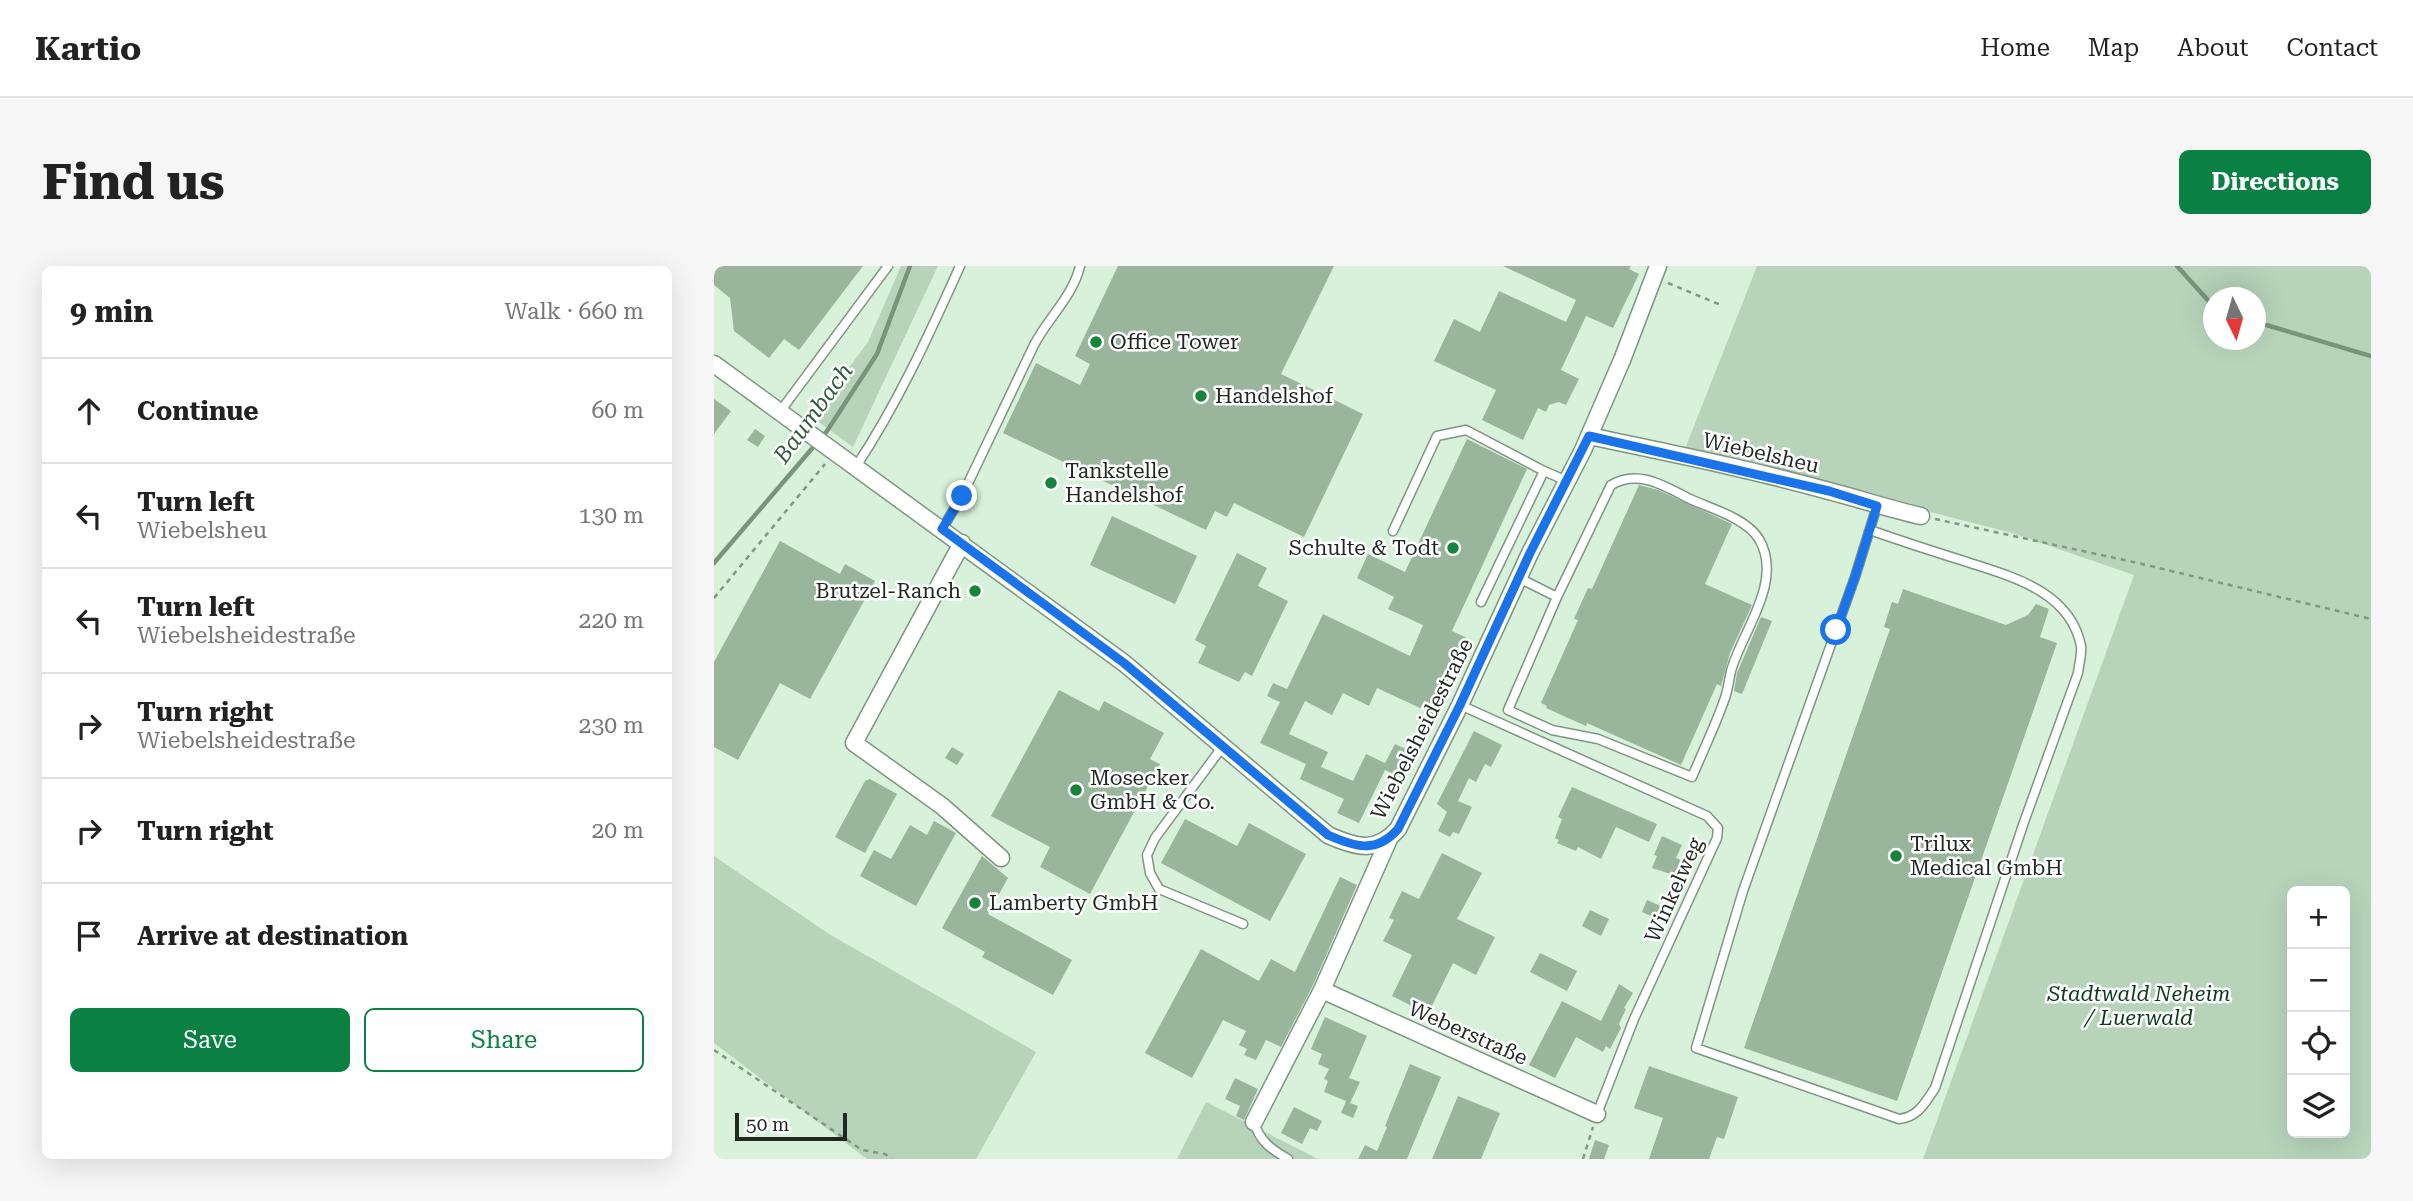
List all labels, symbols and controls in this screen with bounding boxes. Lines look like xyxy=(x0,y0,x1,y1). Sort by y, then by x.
text: Kartio xyxy=(35,29,141,68)
text: Home xyxy=(1980,34,2050,62)
text: Map xyxy=(2088,34,2139,62)
text: About xyxy=(2177,34,2248,62)
text: Contact xyxy=(2286,34,2378,62)
button: Directions xyxy=(2179,150,2371,214)
text: Find us xyxy=(42,154,225,211)
north arrow xyxy=(2203,287,2266,350)
text: 9 min xyxy=(70,294,153,329)
text: Walk · 660 m xyxy=(505,298,644,325)
place label: Office Tower xyxy=(1110,330,1239,354)
marker: Office Tower xyxy=(1088,334,1104,350)
water label: Baumbach xyxy=(768,358,859,469)
place label: Handelshof xyxy=(1215,384,1334,408)
marker: Handelshof xyxy=(1193,388,1209,404)
icon: ahead xyxy=(70,392,108,430)
text: Continue xyxy=(137,396,259,426)
text: 60 m xyxy=(591,397,644,424)
street label: Wiebelsheu xyxy=(1700,428,1822,478)
place label: Tankstelle Handelshof xyxy=(1065,459,1184,507)
marker: Tankstelle Handelshof xyxy=(1043,475,1059,491)
route end xyxy=(946,480,977,511)
text: Turn left xyxy=(137,487,255,517)
icon: left xyxy=(70,497,108,535)
text: 130 m xyxy=(579,502,644,529)
text: Wiebelsheu xyxy=(137,517,267,544)
place label: Schulte & Todt xyxy=(1289,536,1439,560)
marker: Schulte & Todt xyxy=(1445,540,1461,556)
place label: Brutzel-Ranch xyxy=(816,579,961,603)
marker: Brutzel-Ranch xyxy=(967,583,983,599)
text: Turn left xyxy=(137,592,255,622)
icon: left xyxy=(70,602,108,640)
text: 220 m xyxy=(579,607,644,634)
route start xyxy=(1820,614,1851,645)
text: Wiebelsheidestraße xyxy=(137,622,356,649)
street label: Wiebelsheidestraße xyxy=(1366,635,1478,823)
text: Turn right xyxy=(137,697,273,727)
icon: right xyxy=(70,707,108,745)
text: 230 m xyxy=(579,712,644,739)
text: Wiebelsheidestraße xyxy=(137,727,356,754)
place label: Mosecker GmbH & Co. xyxy=(1090,766,1215,814)
marker: Mosecker GmbH & Co. xyxy=(1068,782,1084,798)
icon: right xyxy=(70,812,108,850)
text: Turn right xyxy=(137,816,273,846)
text: 20 m xyxy=(591,817,644,844)
place label: Trilux Medical GmbH xyxy=(1910,832,2063,880)
street label: Winkelweg xyxy=(1640,834,1708,946)
marker: Trilux Medical GmbH xyxy=(1888,848,1904,864)
map controls xyxy=(2287,886,2350,1138)
button: + xyxy=(2287,886,2350,949)
place label: Lamberty GmbH xyxy=(989,891,1159,915)
marker: Lamberty GmbH xyxy=(967,895,983,911)
icon: arrive xyxy=(70,917,108,955)
text: Arrive at destination xyxy=(137,921,408,951)
button: − xyxy=(2287,949,2350,1012)
park label: Stadtwald Neheim / Luerwald xyxy=(2047,982,2230,1030)
street label: Weberstraße xyxy=(1405,996,1531,1070)
button: Save xyxy=(70,1008,350,1072)
button: Share xyxy=(364,1008,644,1072)
button: locate xyxy=(2287,1012,2350,1075)
button: layers xyxy=(2287,1075,2350,1138)
scale bar xyxy=(735,1110,847,1142)
text: 50 m xyxy=(746,1113,789,1136)

